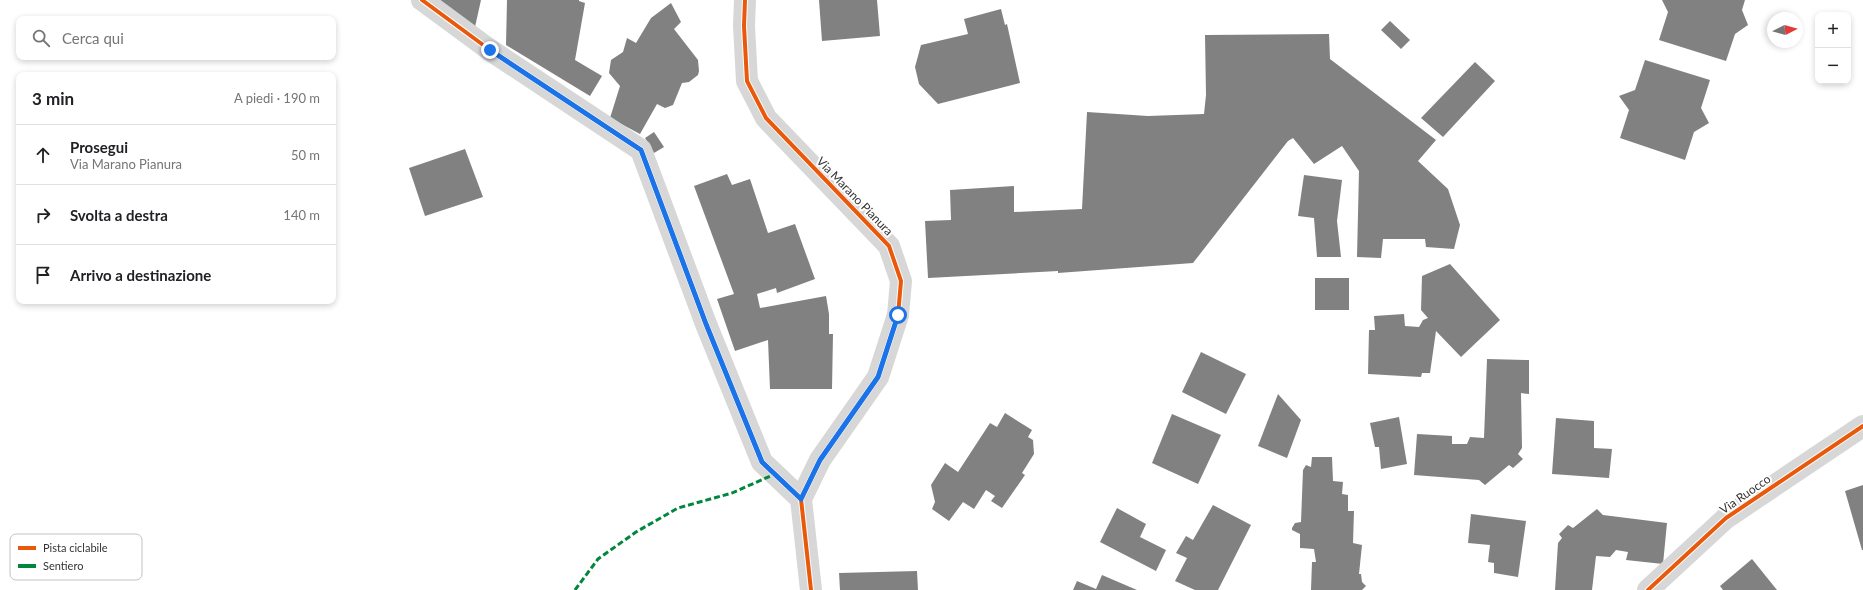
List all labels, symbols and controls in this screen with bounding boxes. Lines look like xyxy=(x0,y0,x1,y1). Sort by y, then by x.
north arrow xyxy=(1767,12,1803,48)
map controls xyxy=(1815,12,1851,84)
button: + xyxy=(1815,12,1851,48)
search box xyxy=(16,16,336,60)
icon: search xyxy=(30,27,52,49)
text: Cerca qui xyxy=(62,29,124,47)
route end xyxy=(481,41,499,59)
button: − xyxy=(1815,48,1851,84)
text: 3 min xyxy=(32,88,74,109)
text: A piedi · 190 m xyxy=(234,90,320,106)
text: Prosegui xyxy=(70,138,128,156)
icon: ahead xyxy=(32,144,54,166)
text: 50 m xyxy=(291,147,320,163)
street label: Via Marano Pianura xyxy=(814,154,896,238)
text: Via Marano Pianura xyxy=(70,156,182,172)
icon: right xyxy=(32,204,54,226)
text: Svolta a destra xyxy=(70,206,168,224)
text: 140 m xyxy=(283,207,320,223)
icon: arrive xyxy=(32,264,54,286)
text: Arrivo a destinazione xyxy=(70,266,211,284)
route start xyxy=(889,306,907,324)
street label: Via Ruocco xyxy=(1717,471,1774,517)
legend xyxy=(10,534,142,580)
text: Pista ciclabile xyxy=(43,541,108,554)
text: Sentiero xyxy=(43,559,83,572)

